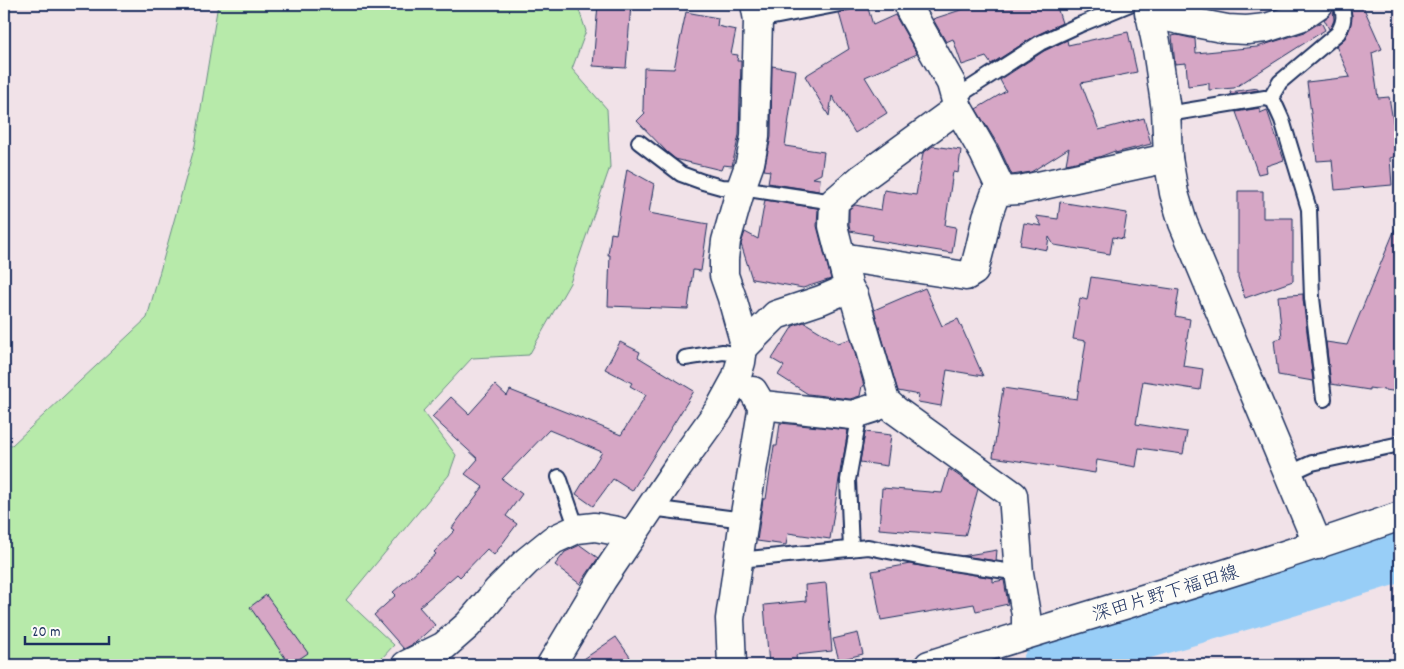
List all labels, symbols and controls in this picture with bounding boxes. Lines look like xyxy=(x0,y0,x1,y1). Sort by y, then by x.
street label: 深田片野下福田線 xyxy=(1089,560,1243,630)
scale bar xyxy=(25,614,109,646)
text: 20 m xyxy=(32,622,60,644)

